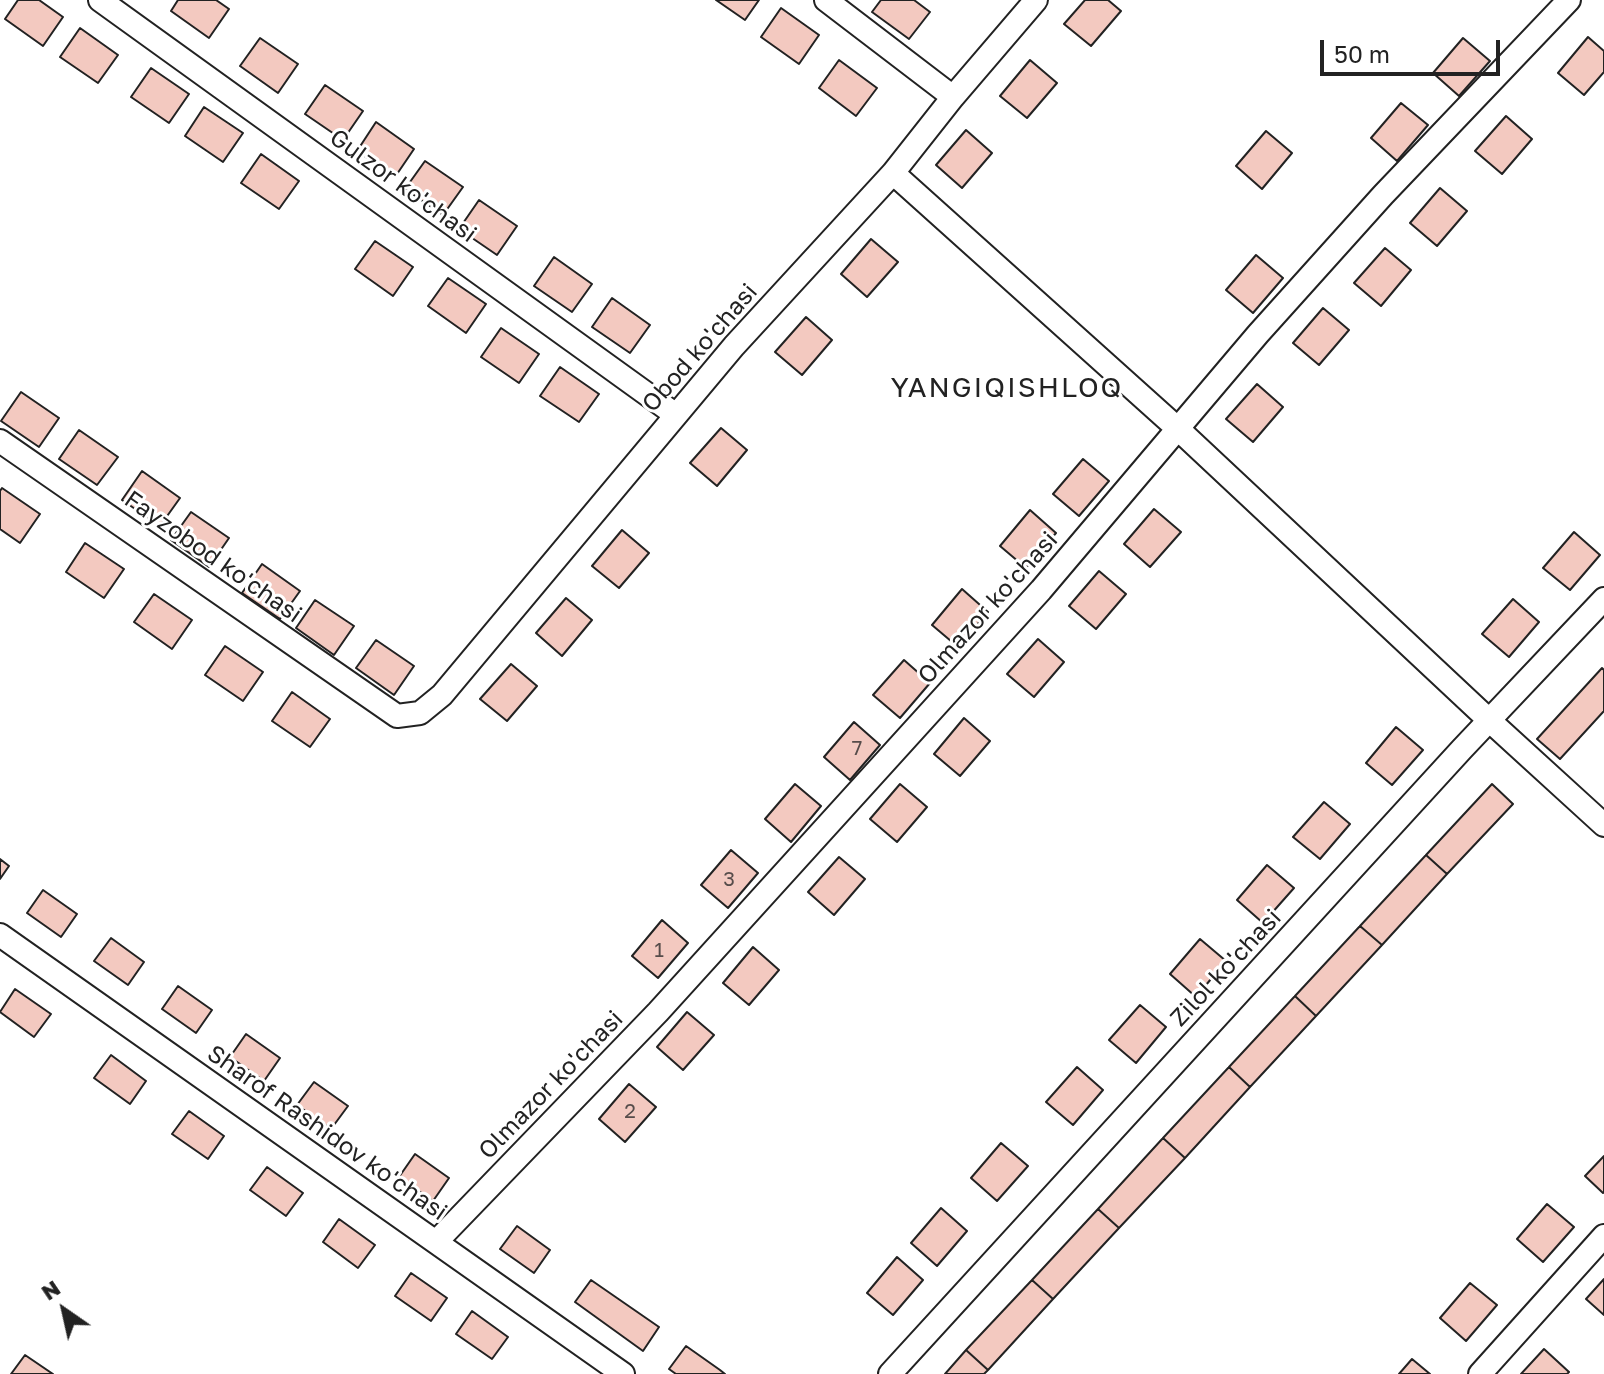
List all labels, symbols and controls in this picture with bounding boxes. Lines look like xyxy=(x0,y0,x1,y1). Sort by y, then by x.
scale bar xyxy=(1324,24,1504,74)
text: 50 m xyxy=(1334,39,1390,68)
street label: Gulzor ko'chasi xyxy=(324,123,482,249)
street label: Obod ko'chasi xyxy=(636,278,764,418)
district label: YANGIQISHLOQ xyxy=(891,371,1123,405)
street label: Fayzobod ko'chasi xyxy=(119,485,307,629)
street label: Olmazor ko'chasi xyxy=(912,526,1064,690)
house number: 7 xyxy=(852,737,862,761)
house number: 3 xyxy=(723,868,735,892)
street label: Zilol ko'chasi xyxy=(1165,904,1287,1032)
house number: 1 xyxy=(654,939,664,963)
street label: Olmazor ko'chasi xyxy=(473,1005,629,1165)
street label: Sharof Rashidov ko'chasi xyxy=(202,1039,452,1227)
house number: 2 xyxy=(624,1100,636,1124)
north arrow xyxy=(24,1270,104,1350)
text: N xyxy=(36,1274,65,1306)

